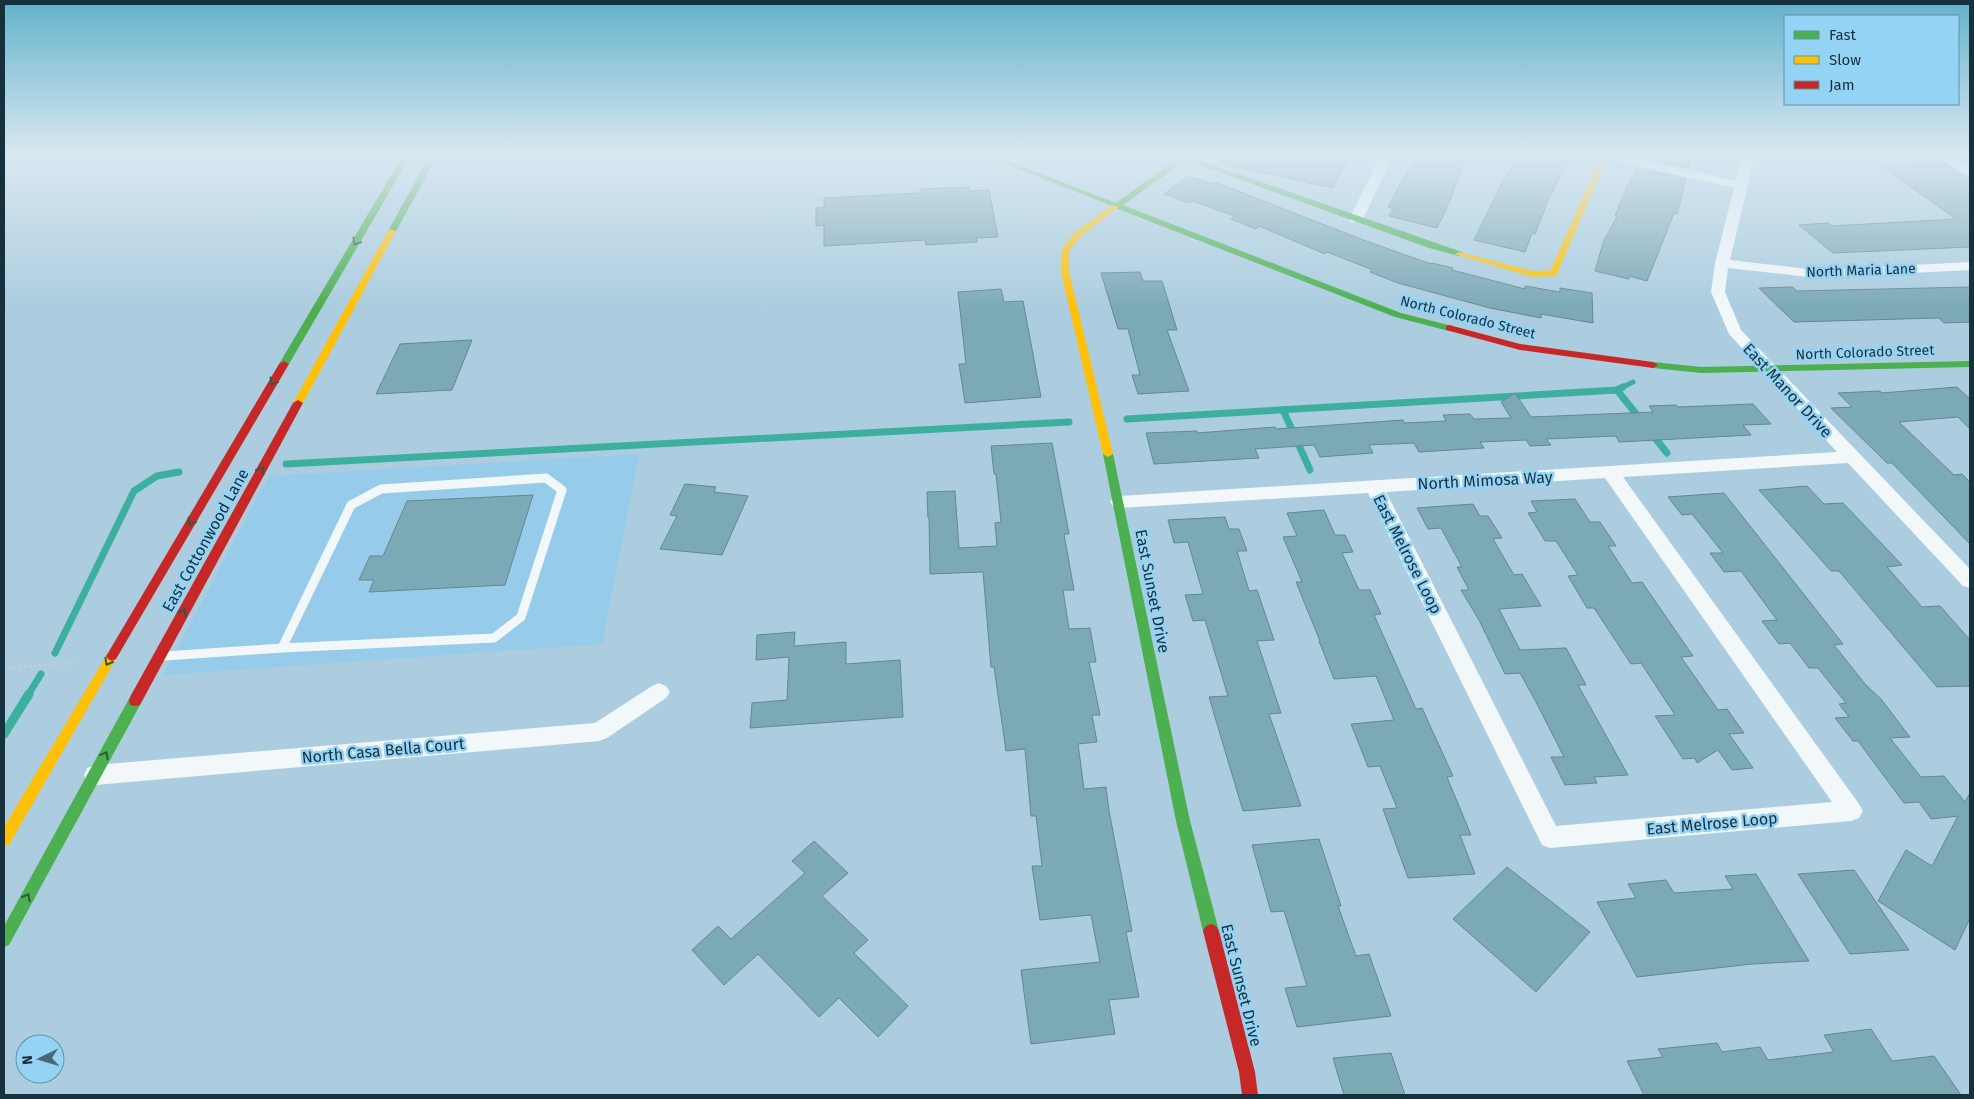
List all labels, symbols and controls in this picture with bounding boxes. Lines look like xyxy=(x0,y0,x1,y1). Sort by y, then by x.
legend xyxy=(1784,15,1959,105)
text: Fast xyxy=(1829,26,1856,44)
text: Slow xyxy=(1829,51,1861,69)
text: Jam xyxy=(1829,76,1855,94)
one-way arrow xyxy=(352,237,362,246)
street label: North Maria Lane xyxy=(1806,260,1916,281)
street label: North Colorado Street xyxy=(1398,292,1538,343)
street label: East Manor Drive xyxy=(1739,339,1836,442)
street label: North Colorado Street xyxy=(1795,342,1936,363)
one-way arrow xyxy=(270,377,280,386)
street label: East Cottonwood Lane xyxy=(158,465,253,615)
one-way arrow xyxy=(255,466,265,475)
street label: North Mimosa Way xyxy=(1417,467,1553,494)
street label: East Melrose Loop xyxy=(1369,491,1446,617)
one-way arrow xyxy=(187,517,197,526)
street label: East Sunset Drive xyxy=(1131,528,1174,655)
one-way arrow xyxy=(177,609,187,618)
one-way arrow xyxy=(105,657,115,666)
street label: North Casa Bella Court xyxy=(301,734,465,767)
one-way arrow xyxy=(99,751,109,760)
street label: East Melrose Loop xyxy=(1646,808,1778,839)
one-way arrow xyxy=(21,894,31,903)
street label: East Sunset Drive xyxy=(1217,922,1266,1048)
north arrow xyxy=(15,1034,65,1084)
text: N xyxy=(19,1055,36,1065)

